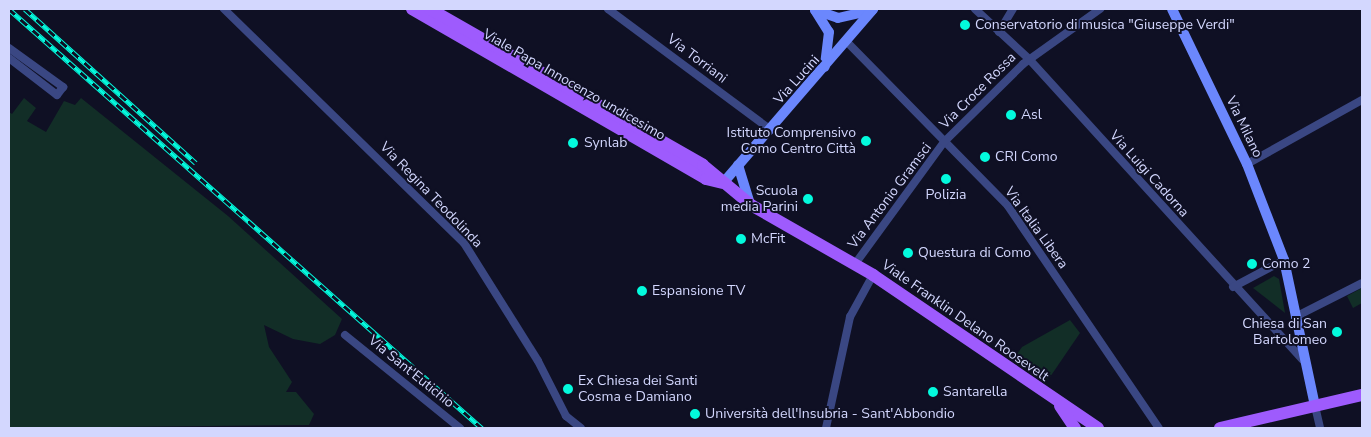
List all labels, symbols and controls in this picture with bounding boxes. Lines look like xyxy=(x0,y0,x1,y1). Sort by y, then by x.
place label: Conservatorio di musica "Giuseppe Verdi" xyxy=(975,17,1235,33)
marker: Conservatorio di musica "Giuseppe Verdi" xyxy=(959,19,971,31)
street label: Viale Papa Innocenzo undicesimo xyxy=(480,26,668,144)
street label: Via Torriani xyxy=(664,31,730,87)
street label: Via Croce Rossa xyxy=(936,49,1020,133)
street label: Via Lucini xyxy=(771,52,823,108)
street label: Via Milano xyxy=(1222,93,1266,161)
place label: Asl xyxy=(1021,107,1042,123)
marker: Asl xyxy=(1005,109,1017,121)
place label: Istituto Comprensivo Como Centro Città xyxy=(727,125,856,158)
street label: Via Luigi Cadorna xyxy=(1106,127,1192,221)
place label: Synlab xyxy=(584,135,627,151)
marker: Istituto Comprensivo Como Centro Città xyxy=(860,135,872,147)
marker: Synlab xyxy=(566,136,580,150)
street label: Via Regina Teodolinda xyxy=(376,139,486,251)
street label: Via Antonio Gramsci xyxy=(845,140,935,252)
place label: CRI Como xyxy=(995,149,1057,165)
marker: CRI Como xyxy=(979,151,991,163)
marker: Polizia xyxy=(940,173,952,185)
place label: Scuola media Parini xyxy=(721,183,798,216)
street label: Via Italia Libera xyxy=(1001,184,1071,272)
place label: Polizia xyxy=(926,187,966,203)
marker: Scuola media Parini xyxy=(802,193,814,205)
place label: McFit xyxy=(751,231,785,247)
marker: McFit xyxy=(735,233,747,245)
place label: Questura di Como xyxy=(918,245,1031,261)
marker: Questura di Como xyxy=(902,247,914,259)
place label: Como 2 xyxy=(1262,256,1310,272)
street label: Viale Franklin Delano Roosevelt xyxy=(878,257,1052,385)
marker: Como 2 xyxy=(1246,258,1258,270)
place label: Espansione TV xyxy=(652,283,745,299)
marker: Espansione TV xyxy=(636,285,648,297)
place label: Chiesa di San Bartolomeo xyxy=(1242,316,1327,348)
marker: Chiesa di San Bartolomeo xyxy=(1331,326,1343,338)
street label: Via Sant'Eutichio xyxy=(365,332,457,412)
place label: Ex Chiesa dei Santi Cosma e Damiano xyxy=(578,373,698,406)
marker: Ex Chiesa dei Santi Cosma e Damiano xyxy=(562,383,574,395)
place label: Santarella xyxy=(943,384,1007,400)
marker: Santarella xyxy=(927,386,939,398)
place label: Università dell'Insubria - Sant'Abbondio xyxy=(705,406,955,422)
marker: Università dell'Insubria - Sant'Abbondio xyxy=(689,408,701,420)

